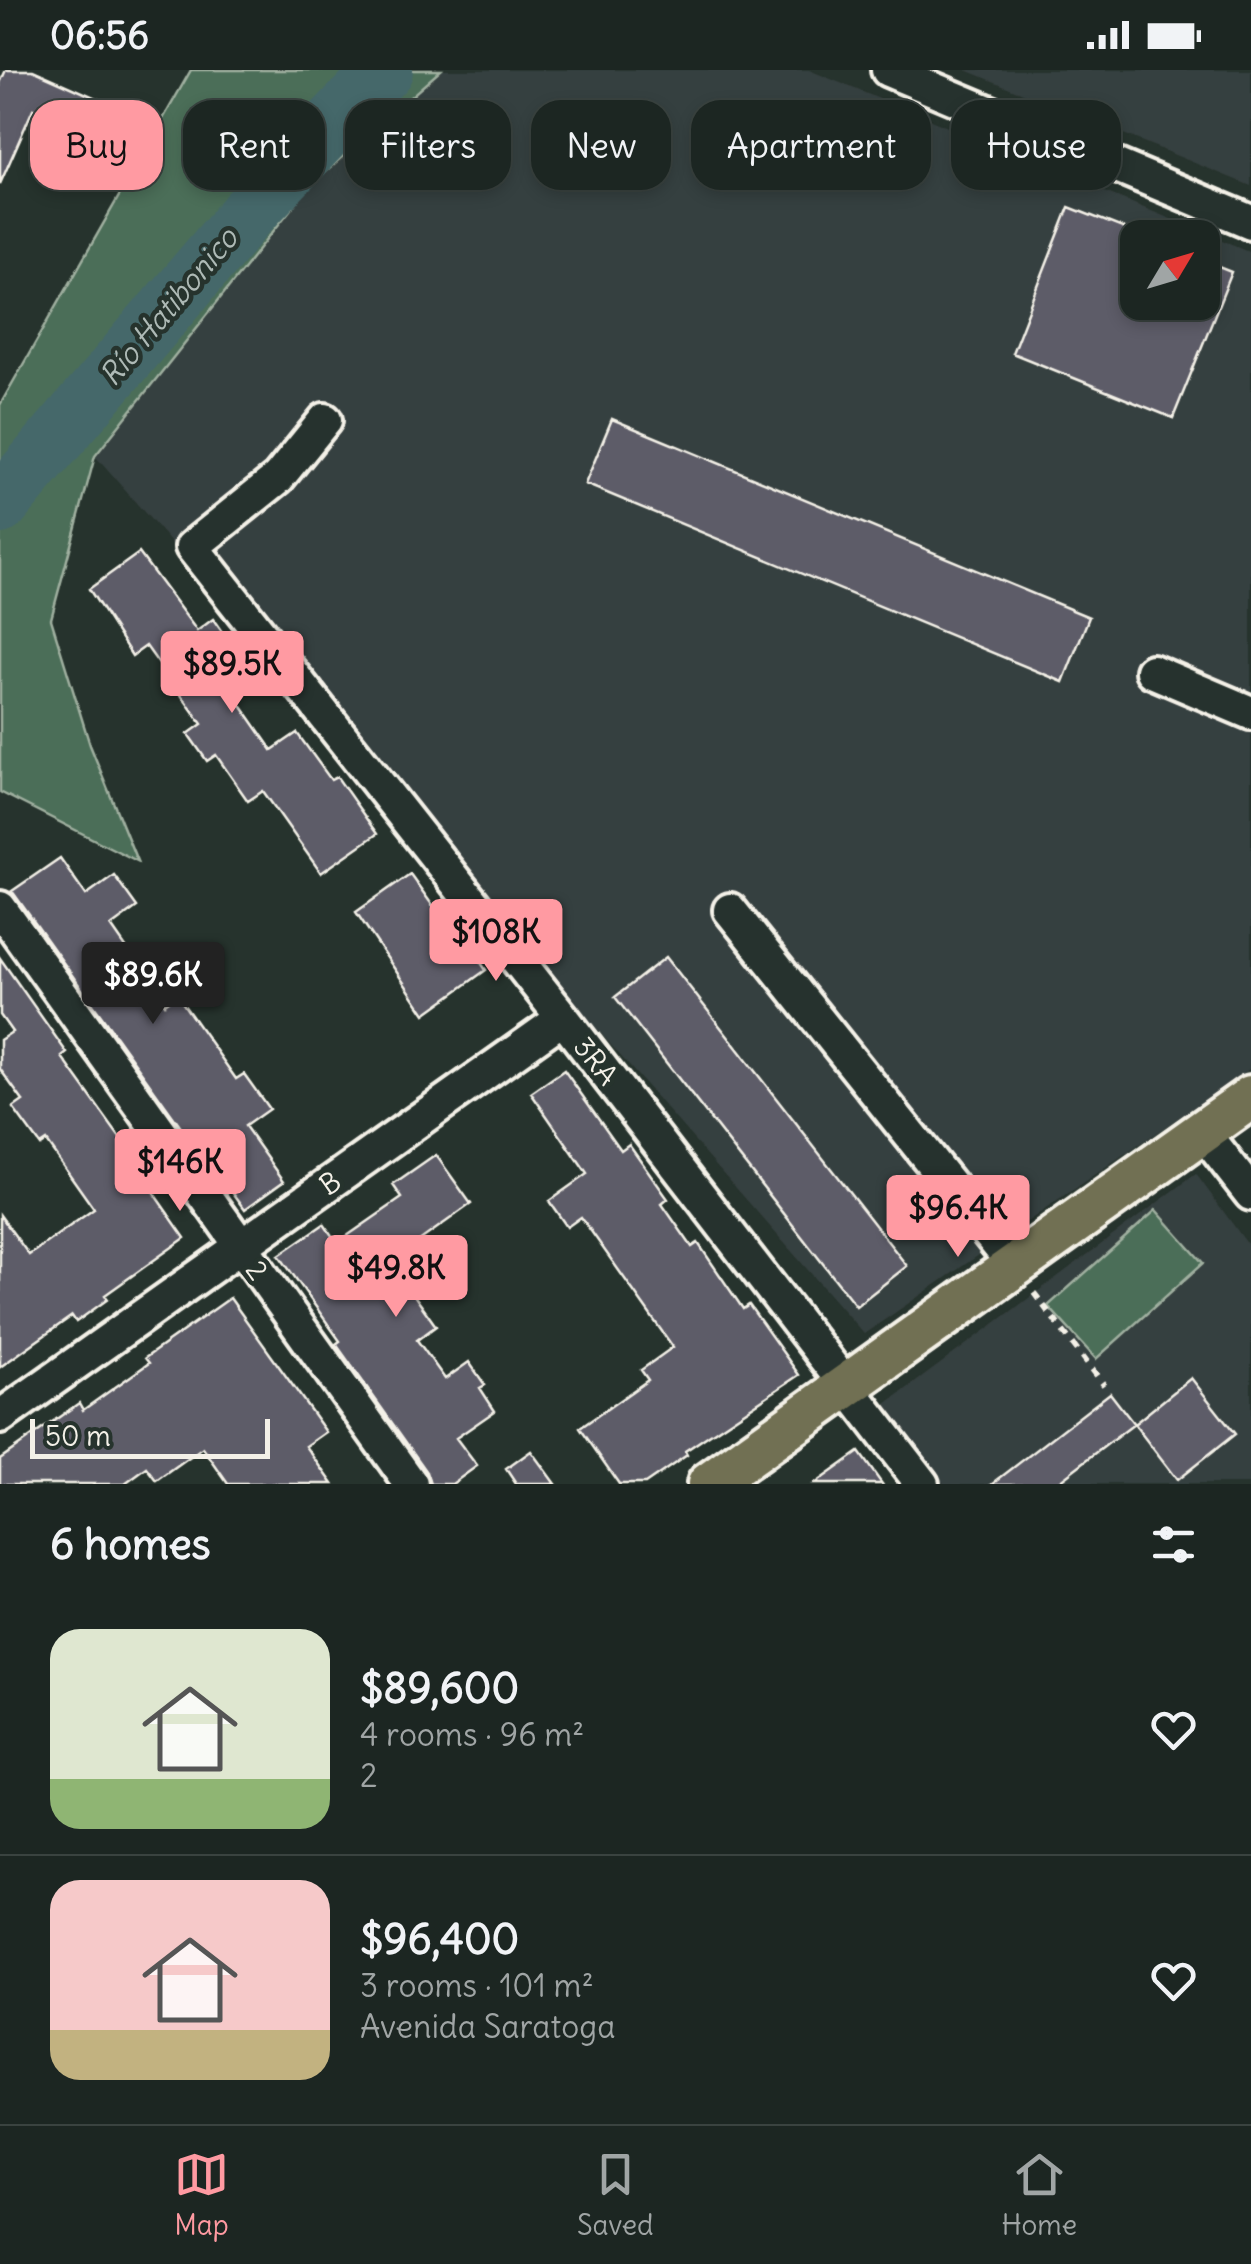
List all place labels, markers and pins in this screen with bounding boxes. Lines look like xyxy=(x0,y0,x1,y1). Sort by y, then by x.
pin: $89.5K xyxy=(151,631,313,716)
pin: $108K xyxy=(426,899,566,984)
pin: $89.6K xyxy=(72,942,234,1027)
pin: $146K xyxy=(110,1129,250,1214)
pin: $96.4K xyxy=(877,1175,1039,1260)
pin: $49.8K xyxy=(315,1235,477,1320)

